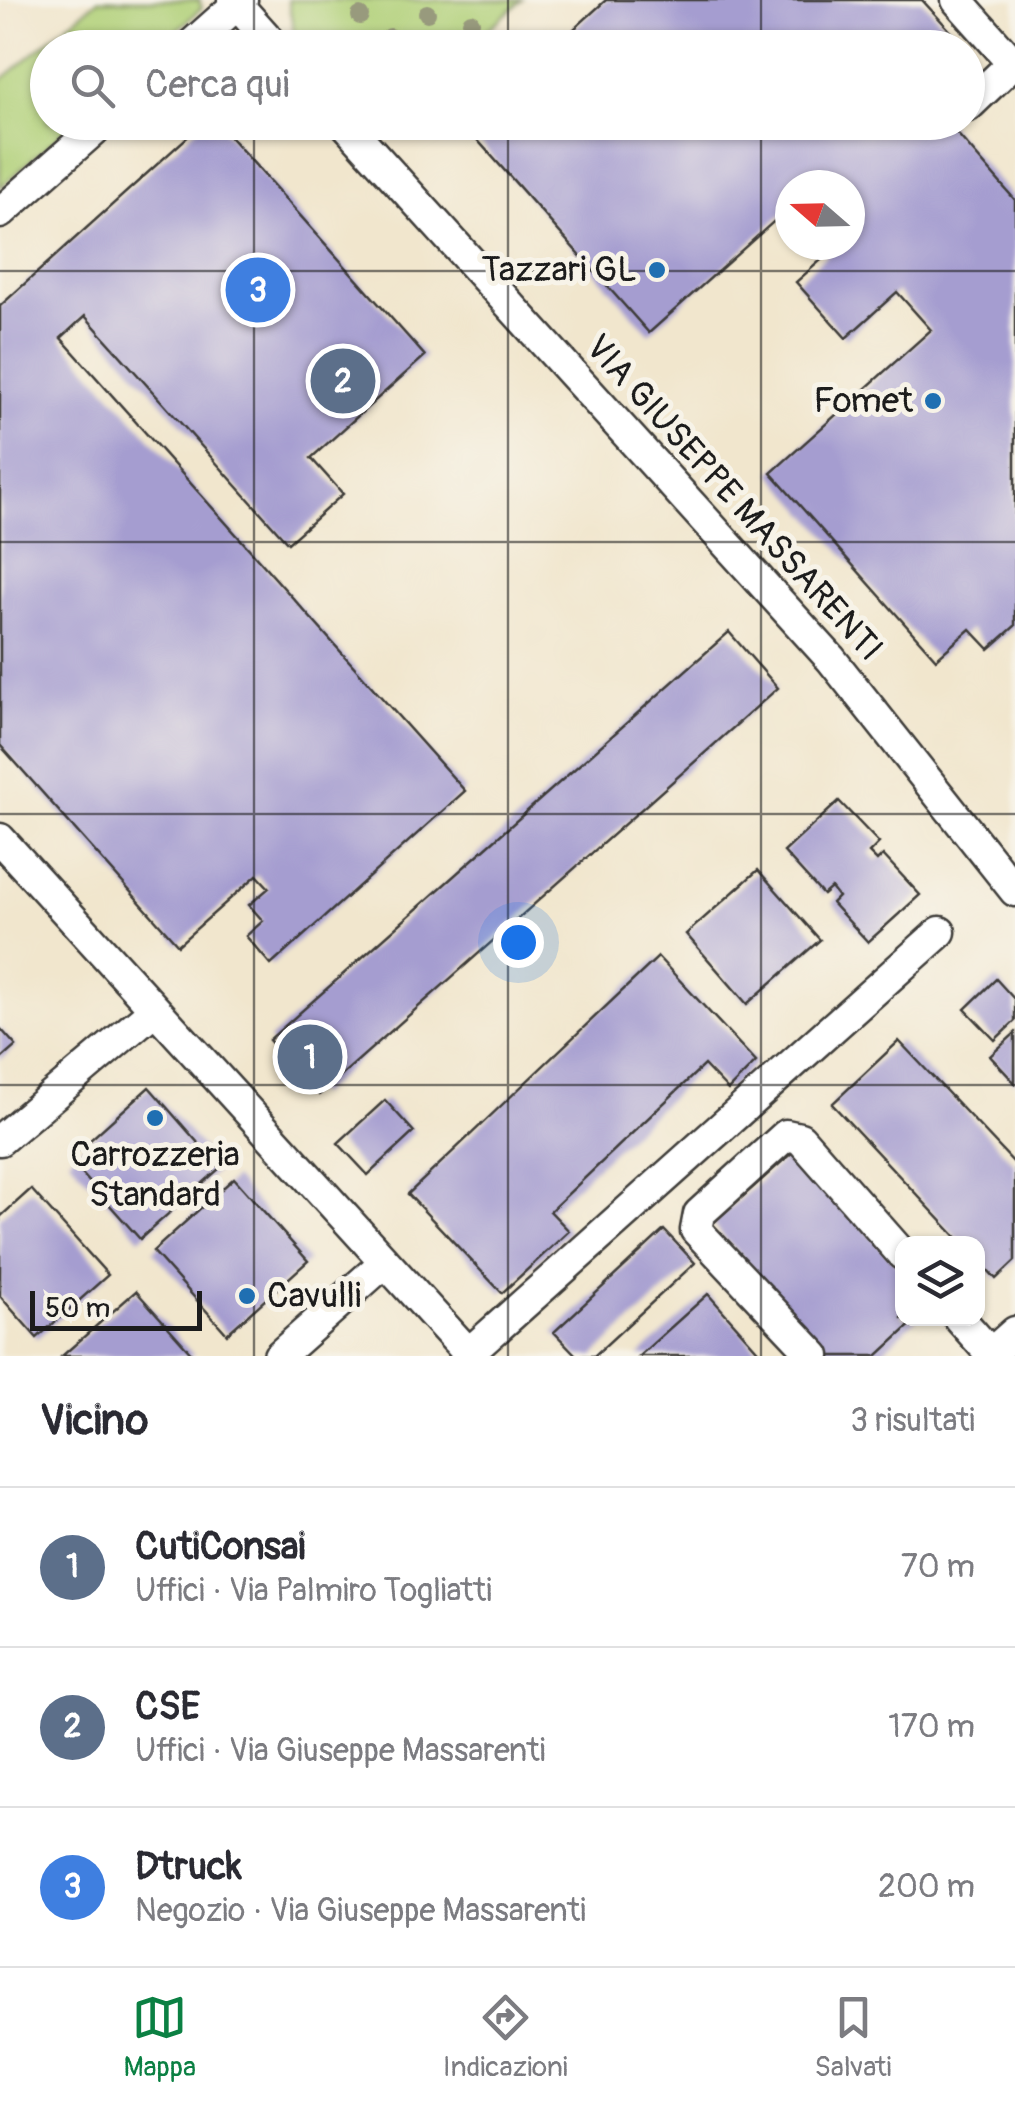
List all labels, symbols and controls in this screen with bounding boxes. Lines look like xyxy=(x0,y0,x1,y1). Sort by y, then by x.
search box xyxy=(30,30,985,140)
icon: search xyxy=(65,58,120,113)
text: Cerca qui xyxy=(145,61,290,109)
north arrow xyxy=(775,170,865,260)
place label: Tazzari GL xyxy=(481,248,637,292)
pin: 3 xyxy=(226,252,290,328)
marker: Tazzari GL xyxy=(646,259,668,281)
street label: VIA GIUSEPPE MASSARENTI xyxy=(576,326,892,670)
pin: 2 xyxy=(310,344,376,418)
place label: Fomet xyxy=(813,379,914,423)
marker: Fomet xyxy=(922,390,944,412)
your location xyxy=(493,917,544,968)
pin: 1 xyxy=(278,1020,342,1094)
marker: Carrozzeria Standard xyxy=(144,1107,166,1129)
place label: Carrozzeria Standard xyxy=(70,1133,240,1217)
map controls xyxy=(895,1236,985,1326)
button: layers xyxy=(895,1236,985,1326)
place label: Cavulli xyxy=(267,1274,361,1318)
marker: Cavulli xyxy=(236,1285,258,1307)
scale bar xyxy=(30,1286,202,1330)
text: 50 m xyxy=(45,1291,110,1326)
text: Vicino xyxy=(40,1395,148,1447)
text: 3 risultati xyxy=(850,1401,975,1441)
text: CutiConsai xyxy=(135,1523,305,1571)
text: 1 xyxy=(66,1547,79,1587)
text: 70 m xyxy=(901,1547,975,1587)
text: Uffici · Via Palmiro Togliatti xyxy=(135,1571,492,1611)
text: CSE xyxy=(135,1683,200,1731)
text: 2 xyxy=(64,1707,81,1747)
text: 170 m xyxy=(888,1707,975,1747)
text: Uffici · Via Giuseppe Massarenti xyxy=(135,1731,545,1771)
text: Dtruck xyxy=(135,1843,242,1891)
text: 3 xyxy=(64,1867,81,1907)
text: 200 m xyxy=(878,1867,975,1907)
text: Negozio · Via Giuseppe Massarenti xyxy=(135,1891,586,1931)
tab: Mappa xyxy=(123,1990,196,2085)
tab: Indicazioni xyxy=(443,1990,568,2085)
tab: Salvati xyxy=(815,1990,892,2085)

